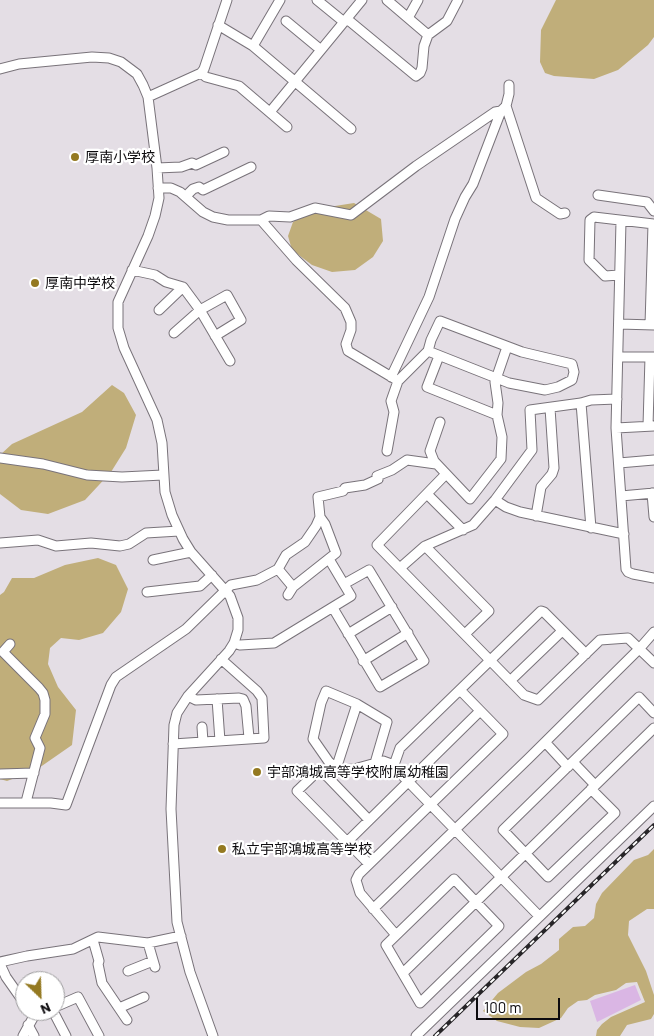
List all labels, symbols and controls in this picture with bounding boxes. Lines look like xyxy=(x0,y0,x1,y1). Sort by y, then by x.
place label: 厚南小学校 xyxy=(85,149,155,165)
marker: 厚南小学校 xyxy=(69,151,81,163)
place label: 厚南中学校 xyxy=(45,275,115,291)
marker: 厚南中学校 xyxy=(29,277,41,289)
place label: 宇部鴻城高等学校附属幼稚園 xyxy=(267,764,449,780)
marker: 宇部鴻城高等学校附属幼稚園 xyxy=(251,766,263,778)
place label: 私立宇部鴻城高等学校 xyxy=(232,841,372,857)
marker: 私立宇部鴻城高等学校 xyxy=(216,843,228,855)
north arrow xyxy=(15,971,65,1021)
scale bar xyxy=(479,988,563,1020)
text: 100 m xyxy=(484,998,522,1016)
text: N xyxy=(38,1000,54,1019)

